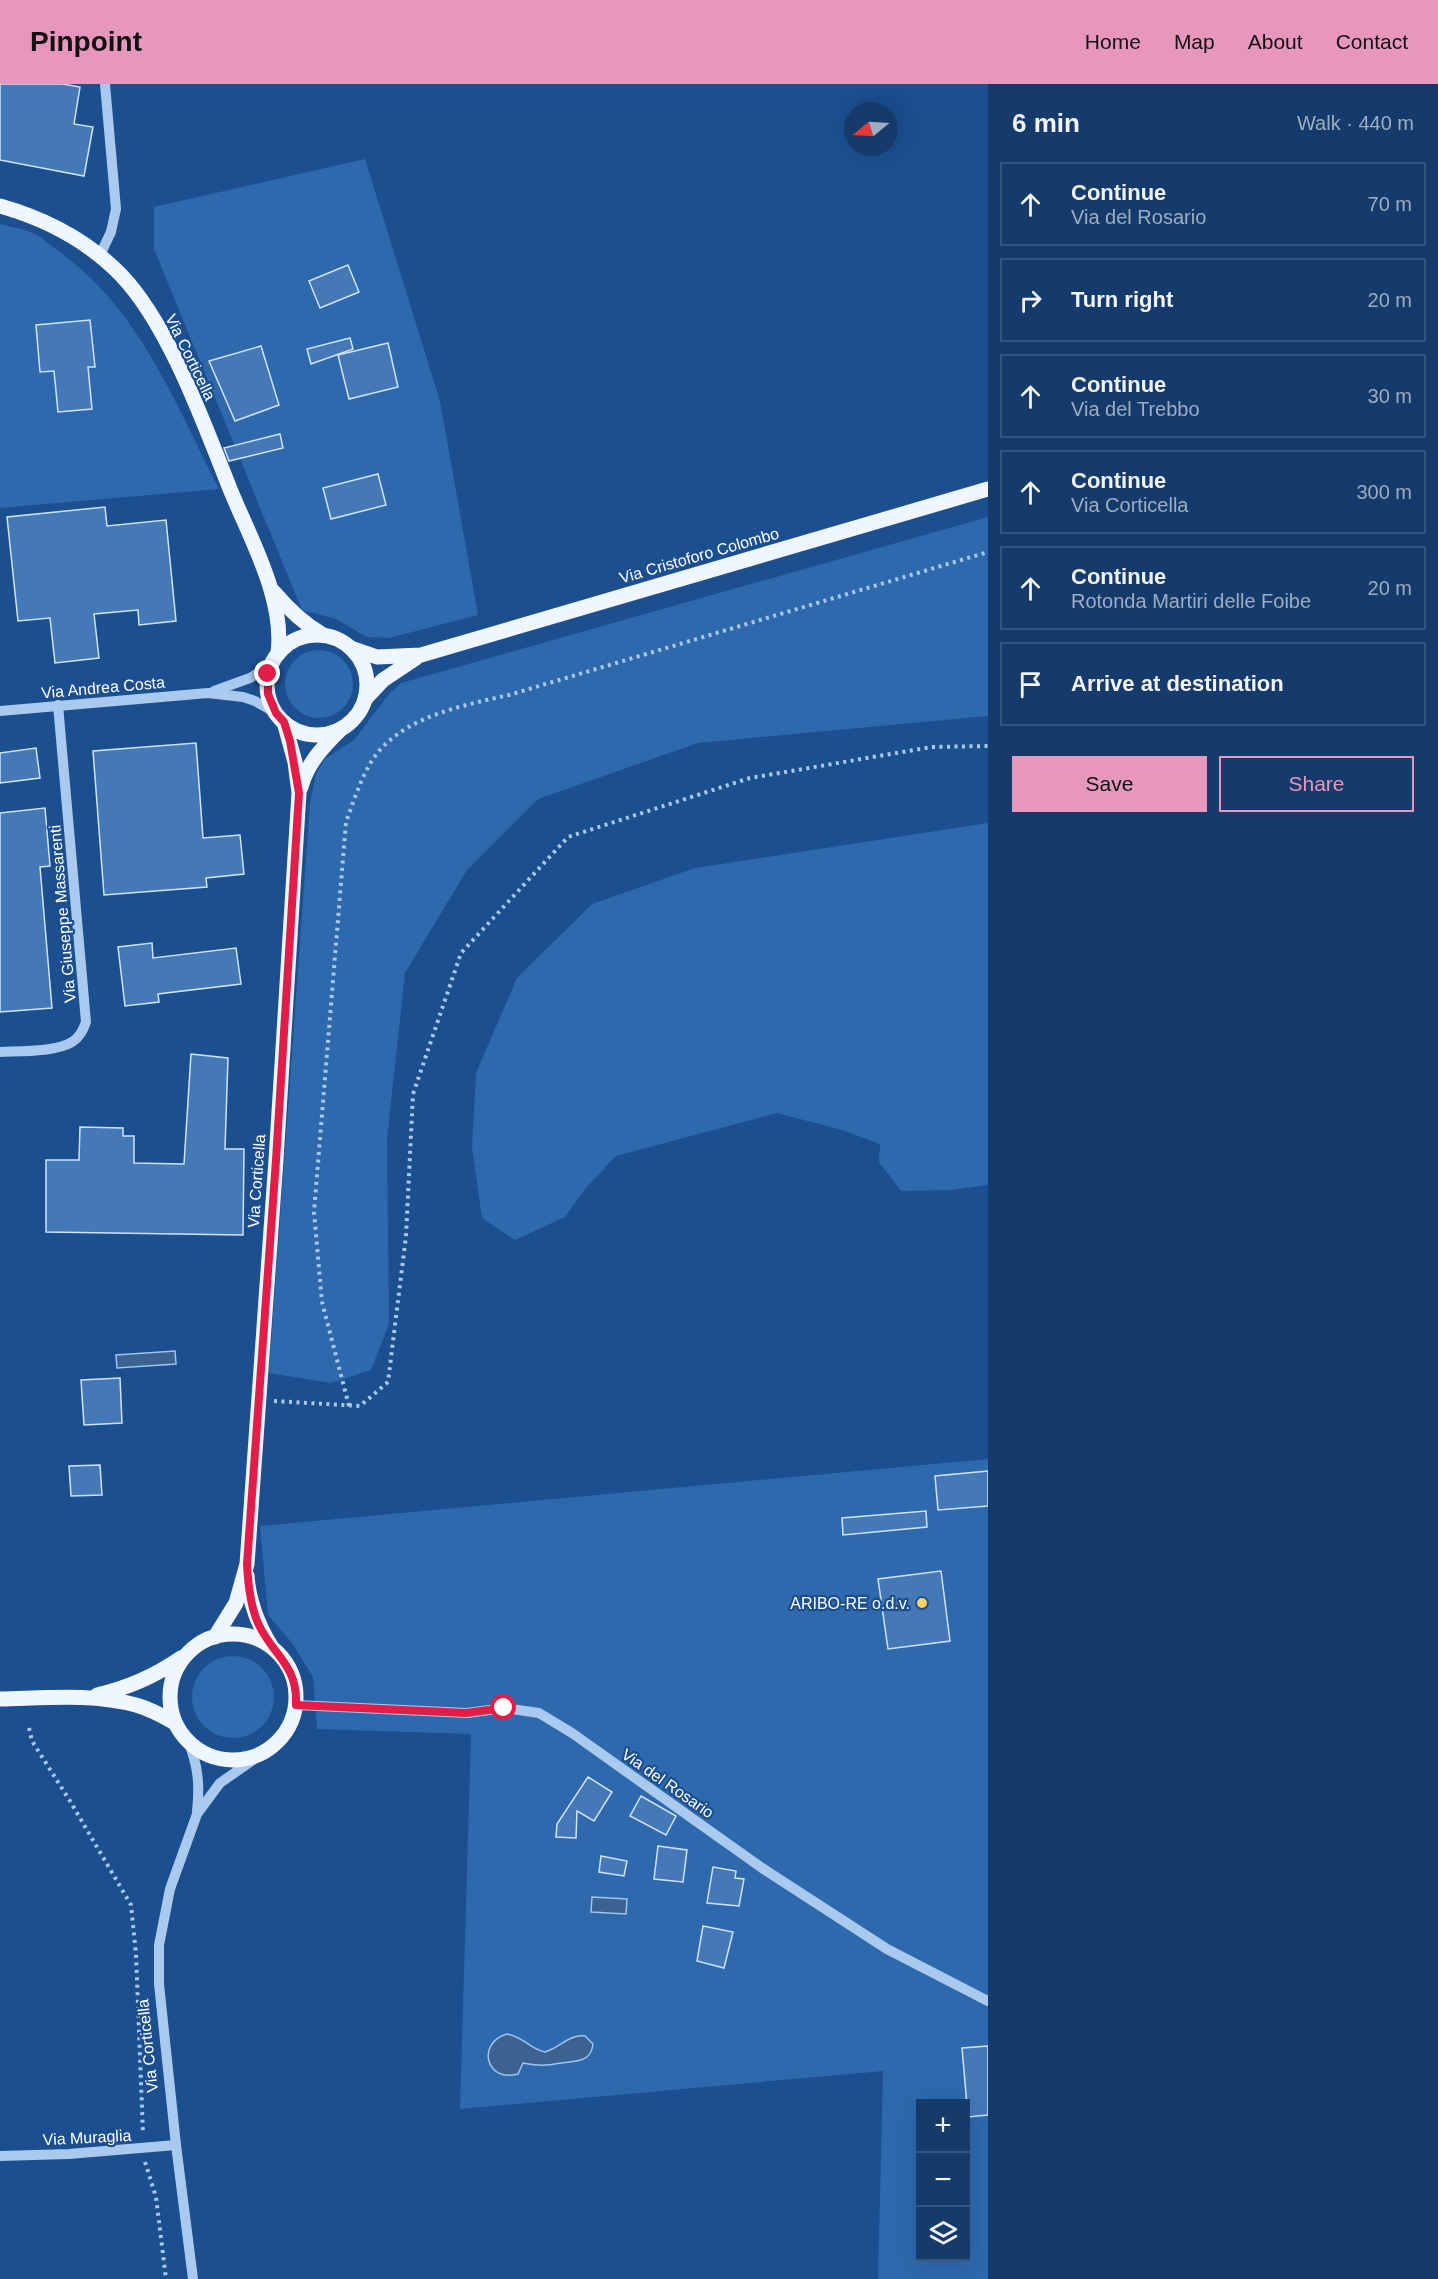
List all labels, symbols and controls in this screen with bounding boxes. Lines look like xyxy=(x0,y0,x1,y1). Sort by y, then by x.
text: Pinpoint xyxy=(30,26,142,57)
text: Home xyxy=(1085,30,1141,53)
text: Map xyxy=(1174,30,1215,53)
text: About xyxy=(1248,30,1303,53)
text: Contact xyxy=(1336,30,1408,53)
north arrow xyxy=(844,102,898,156)
text: 6 min xyxy=(1012,108,1080,138)
text: Walk · 440 m xyxy=(1297,112,1414,134)
text: Continue xyxy=(1071,180,1166,205)
icon: ahead xyxy=(1014,188,1047,221)
text: 70 m xyxy=(1368,193,1412,215)
text: Via del Rosario xyxy=(1071,206,1206,228)
icon: right xyxy=(1014,284,1047,317)
text: Turn right xyxy=(1071,287,1173,312)
text: 20 m xyxy=(1368,289,1412,311)
street label: Via Corticella xyxy=(162,311,219,403)
text: Continue xyxy=(1071,372,1166,397)
icon: ahead xyxy=(1014,380,1047,413)
text: 30 m xyxy=(1368,385,1412,407)
text: Via del Trebbo xyxy=(1071,398,1200,420)
text: Continue xyxy=(1071,468,1166,493)
icon: ahead xyxy=(1014,476,1047,509)
text: 300 m xyxy=(1356,481,1412,503)
text: Via Corticella xyxy=(1071,494,1188,516)
street label: Via Cristoforo Colombo xyxy=(617,525,781,586)
text: Continue xyxy=(1071,564,1166,589)
icon: ahead xyxy=(1014,572,1047,605)
text: 20 m xyxy=(1368,577,1412,599)
text: Rotonda Martiri delle Foibe xyxy=(1071,590,1311,612)
route end xyxy=(254,660,280,686)
icon: arrive xyxy=(1014,668,1047,701)
text: Arrive at destination xyxy=(1071,671,1284,696)
street label: Via Andrea Costa xyxy=(40,674,166,701)
button: Save xyxy=(1012,756,1207,812)
button: Share xyxy=(1219,756,1414,812)
street label: Via Giuseppe Massarenti xyxy=(46,824,79,1004)
street label: Via Corticella xyxy=(245,1133,268,1228)
place label: ARIBO-RE o.d.v. xyxy=(790,1595,910,1612)
marker: ARIBO-RE o.d.v. xyxy=(915,1596,929,1610)
route start xyxy=(490,1694,516,1720)
street label: Via del Rosario xyxy=(619,1745,717,1821)
street label: Via Corticella xyxy=(134,1998,161,2094)
map controls xyxy=(916,2099,970,2261)
button: + xyxy=(916,2099,970,2153)
street label: Via Muraglia xyxy=(42,2127,132,2148)
button: − xyxy=(916,2153,970,2207)
button: layers xyxy=(916,2207,970,2261)

